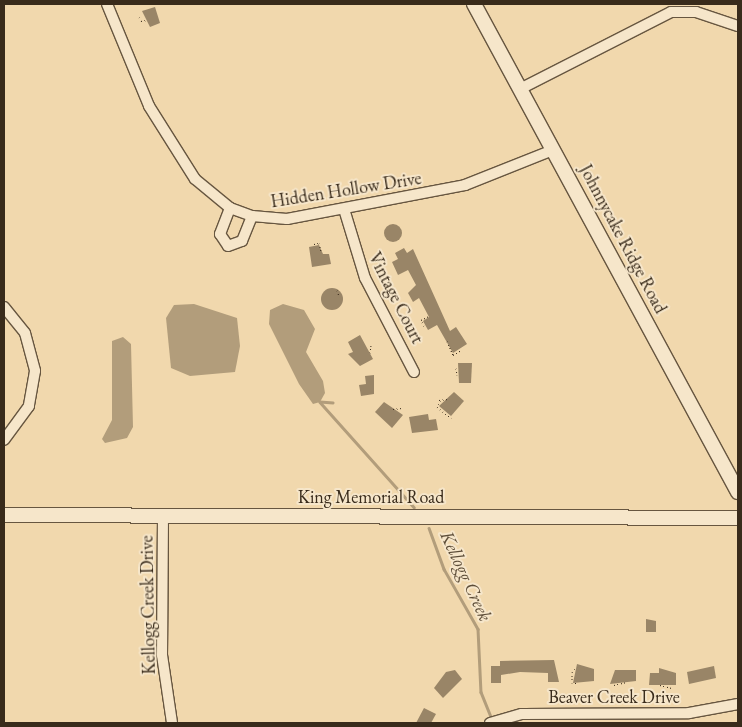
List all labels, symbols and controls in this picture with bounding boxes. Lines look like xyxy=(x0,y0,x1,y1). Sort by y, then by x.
street label: Johnnycake Ridge Road xyxy=(575,161,671,317)
street label: Hidden Hollow Drive xyxy=(269,167,423,213)
street label: Vintage Court xyxy=(364,249,428,347)
street label: King Memorial Road xyxy=(298,486,444,508)
water label: Kellogg Creek xyxy=(435,527,497,625)
street label: Kellogg Creek Drive xyxy=(136,535,160,675)
street label: Beaver Creek Drive xyxy=(548,686,680,708)

